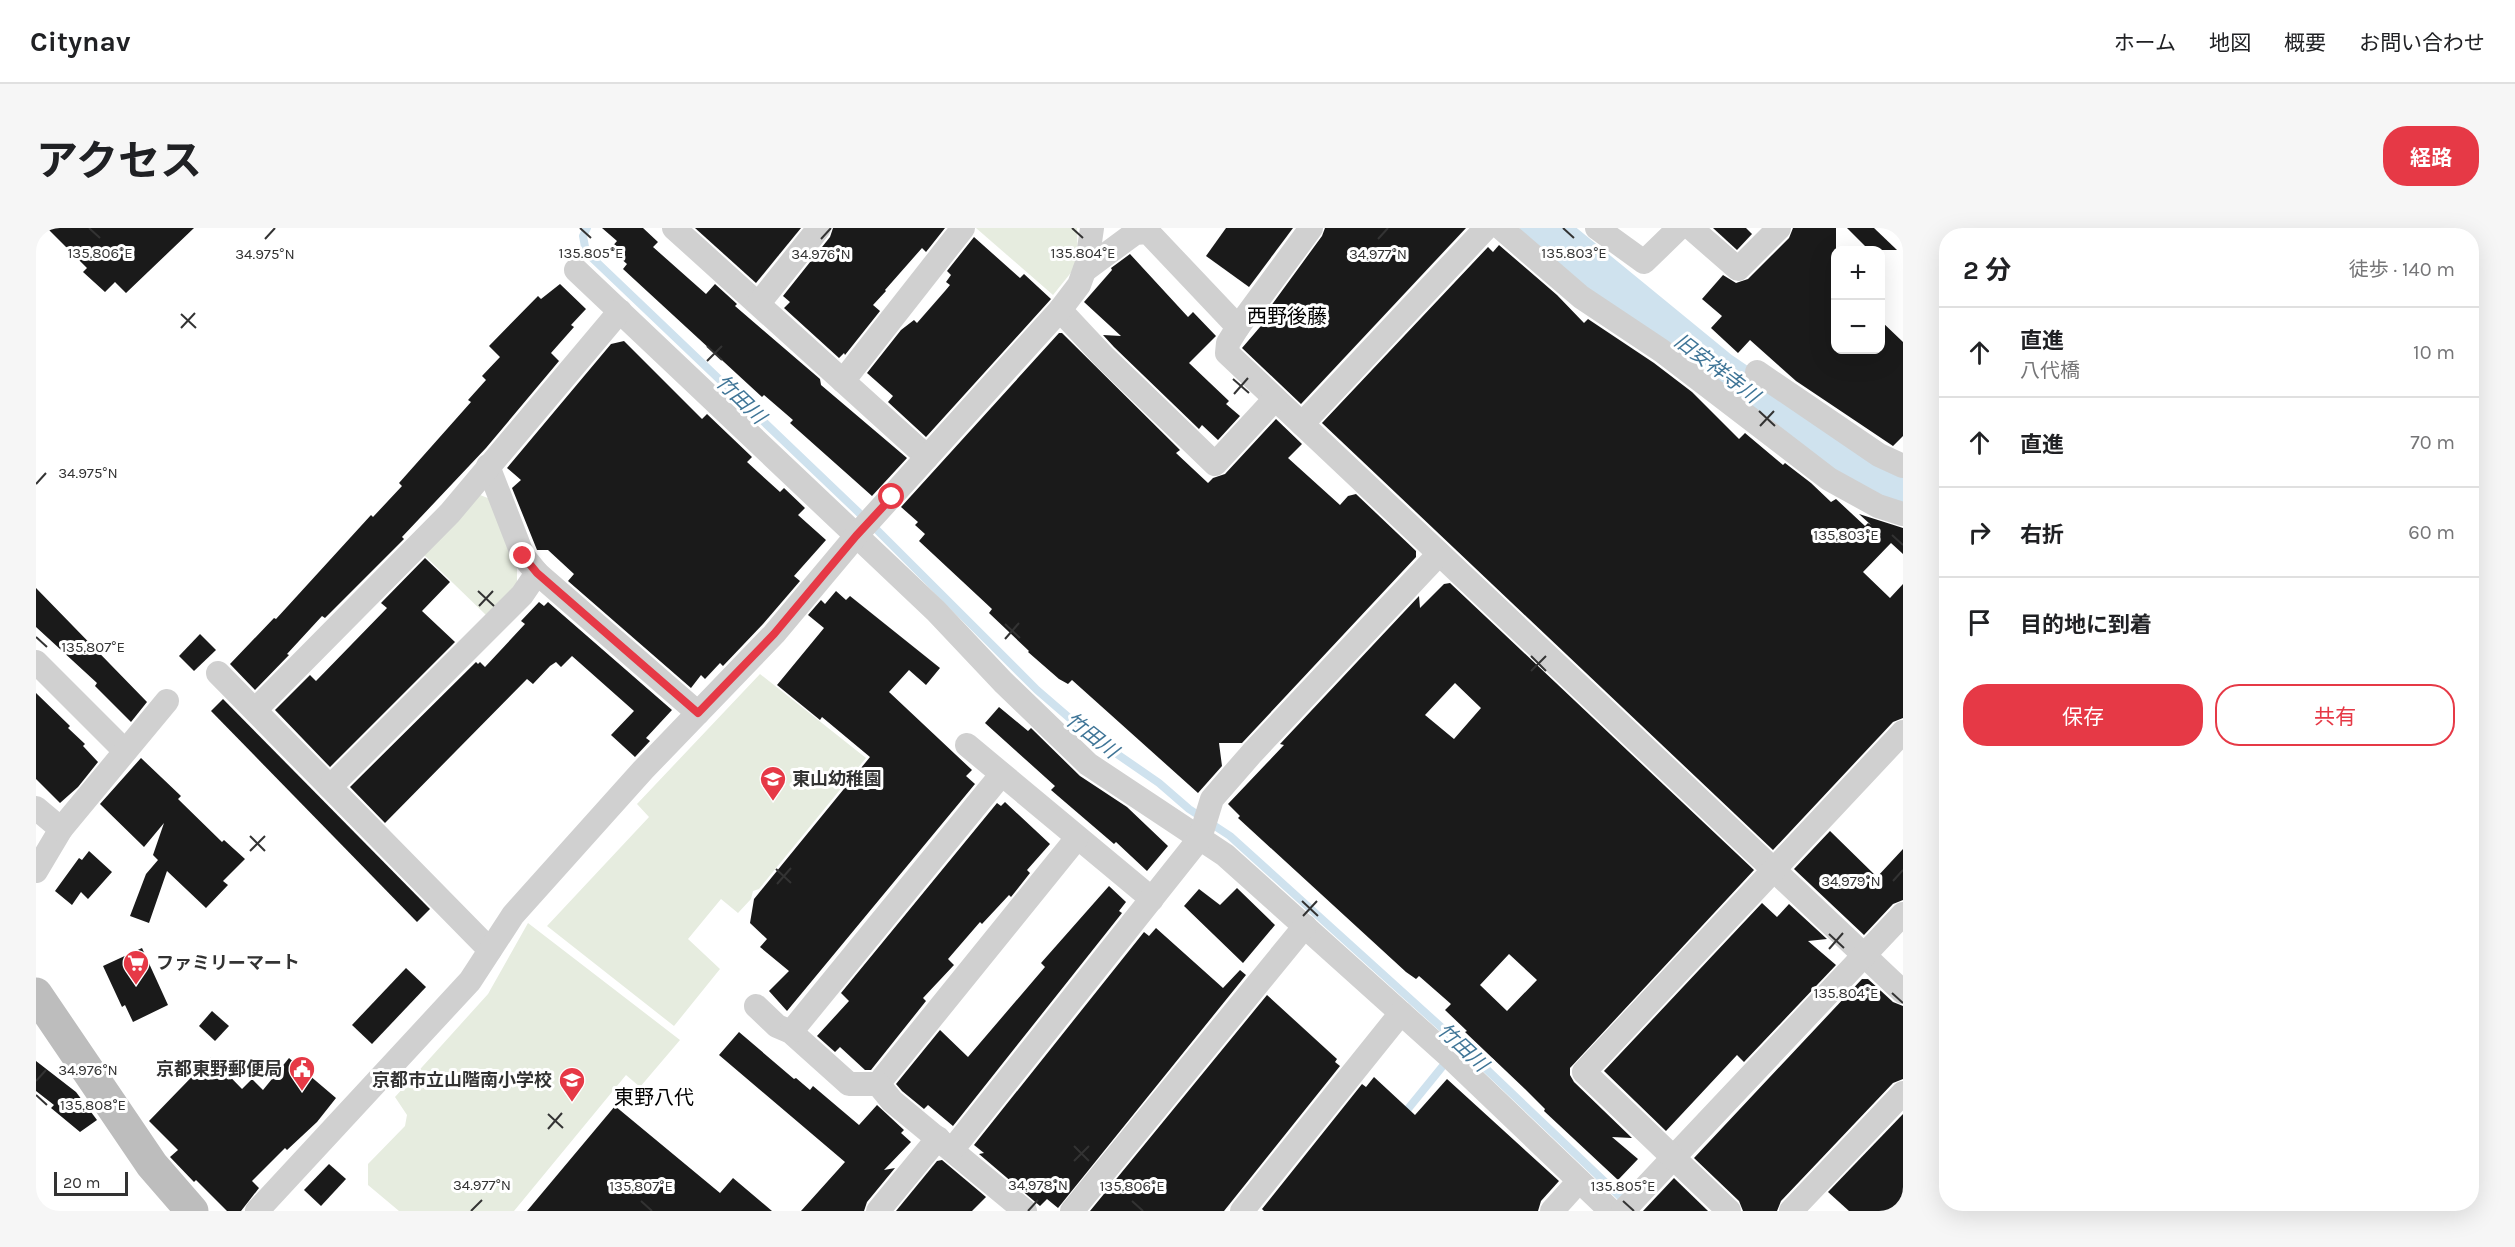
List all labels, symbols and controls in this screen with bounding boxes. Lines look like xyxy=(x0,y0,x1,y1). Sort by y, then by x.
text: Citynav xyxy=(30,25,130,58)
text: ホーム xyxy=(2114,31,2176,55)
text: 地図 xyxy=(2209,31,2251,55)
text: 概要 xyxy=(2284,31,2326,55)
text: お問い合わせ xyxy=(2359,31,2485,55)
button: 経路 xyxy=(2383,126,2479,186)
text: アクセス xyxy=(36,136,202,186)
text: 135.806°E xyxy=(67,244,133,262)
text: 135.805°E xyxy=(558,244,624,262)
text: 135.804°E xyxy=(1051,244,1116,262)
text: 135.803°E xyxy=(1541,244,1607,262)
text: 34.975°N xyxy=(235,245,295,263)
text: 34.976°N xyxy=(791,245,851,263)
text: 34.977°N xyxy=(1349,245,1407,263)
map controls xyxy=(1831,246,1885,354)
button: + xyxy=(1831,246,1885,300)
text: 2 分 xyxy=(1963,255,2011,286)
text: 徒歩 · 140 m xyxy=(2349,258,2455,281)
button: − xyxy=(1831,300,1885,354)
district label: 西野後藤 xyxy=(1247,305,1327,328)
text: 直進 xyxy=(2020,328,2064,354)
water label: 旧安祥寺川 xyxy=(1670,329,1765,409)
icon: ahead xyxy=(1963,336,1996,369)
text: 10 m xyxy=(2413,341,2455,364)
text: 八代橋 xyxy=(2020,359,2080,382)
water label: 竹田川 xyxy=(711,370,772,430)
icon: ahead xyxy=(1963,426,1996,459)
text: 70 m xyxy=(2410,431,2455,454)
text: 直進 xyxy=(2020,432,2064,458)
text: 34.975°N xyxy=(58,464,118,482)
route start xyxy=(878,483,904,509)
icon: right xyxy=(1963,516,1996,549)
text: 60 m xyxy=(2408,521,2455,544)
text: 右折 xyxy=(2020,522,2064,548)
text: 135.803°E xyxy=(1813,526,1879,544)
route end xyxy=(509,542,535,568)
icon: arrive xyxy=(1963,606,1996,639)
text: 目的地に到着 xyxy=(2020,612,2152,638)
text: 135.807°E xyxy=(61,638,125,656)
button: 保存 xyxy=(1963,684,2203,746)
button: 共有 xyxy=(2215,684,2455,746)
water label: 竹田川 xyxy=(1061,708,1124,764)
school or university icon: 東山幼稚園 xyxy=(758,764,788,802)
place label: 東山幼稚園 xyxy=(792,768,882,790)
text: 34.979°N xyxy=(1821,872,1881,890)
supermarket icon: ファミリーマート xyxy=(121,948,151,986)
place label: ファミリーマート xyxy=(156,952,300,974)
text: 135.804°E xyxy=(1814,984,1879,1002)
water label: 竹田川 xyxy=(1433,1018,1494,1078)
public building icon: 京都東野郵便局 xyxy=(287,1054,317,1092)
place label: 京都東野郵便局 xyxy=(156,1058,282,1080)
text: 34.976°N xyxy=(58,1061,118,1079)
school or university icon: 京都市立山階南小学校 xyxy=(557,1065,587,1103)
place label: 京都市立山階南小学校 xyxy=(372,1069,552,1091)
district label: 東野八代 xyxy=(614,1086,694,1109)
text: 135.808°E xyxy=(60,1096,126,1114)
scale bar xyxy=(54,1169,128,1196)
text: 20 m xyxy=(63,1173,101,1192)
text: 34.977°N xyxy=(453,1176,511,1194)
text: 34.978°N xyxy=(1008,1176,1068,1194)
text: 135.807°E xyxy=(609,1177,673,1195)
text: 135.806°E xyxy=(1099,1177,1165,1195)
text: 135.805°E xyxy=(1590,1177,1656,1195)

